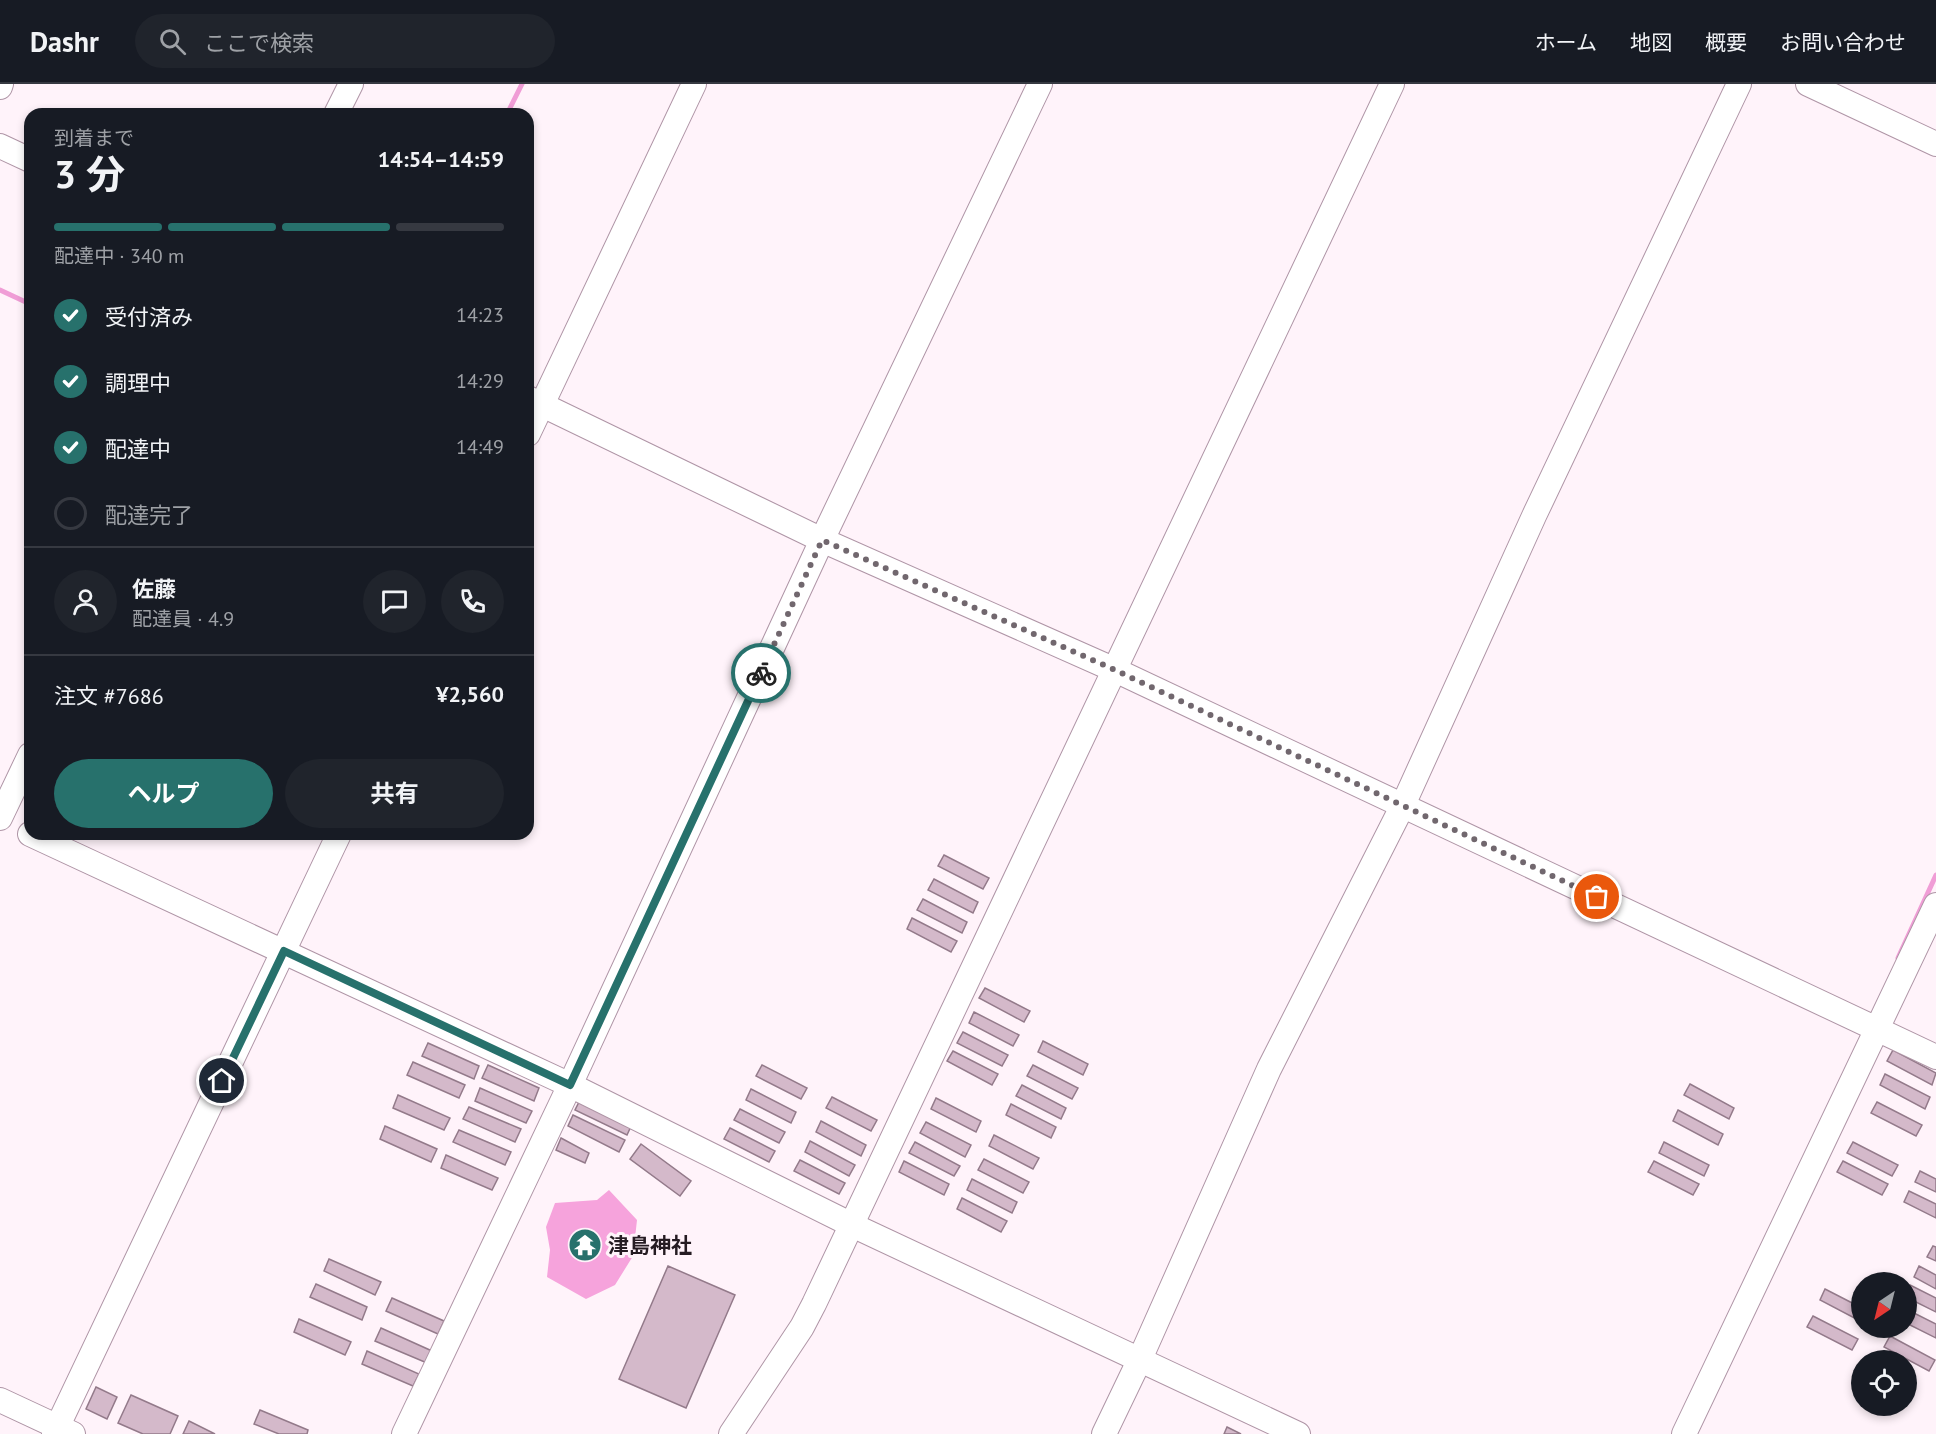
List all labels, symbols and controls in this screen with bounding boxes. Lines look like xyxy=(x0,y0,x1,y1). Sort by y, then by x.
search box xyxy=(135,14,555,68)
text: Dashr xyxy=(30,23,99,60)
icon: search xyxy=(156,25,189,58)
text: ここで検索 xyxy=(204,29,314,57)
text: ホーム xyxy=(1535,29,1597,56)
text: 地図 xyxy=(1630,29,1672,56)
text: 概要 xyxy=(1705,29,1747,56)
text: お問い合わせ xyxy=(1780,29,1906,56)
text: 到着まで xyxy=(54,125,134,151)
text: 14:54–14:59 xyxy=(378,145,504,173)
text: 3 分 xyxy=(54,148,125,199)
text: 配達中 · 340 m xyxy=(54,243,184,269)
icon: check xyxy=(54,299,87,332)
text: 14:23 xyxy=(456,302,504,328)
text: 受付済み xyxy=(105,303,193,331)
icon: check xyxy=(54,365,87,398)
text: 14:29 xyxy=(456,368,504,394)
text: 調理中 xyxy=(105,369,171,397)
icon: check xyxy=(54,431,87,464)
text: 14:49 xyxy=(456,434,504,460)
text: 配達中 xyxy=(105,435,171,463)
text: 配達完了 xyxy=(105,501,193,529)
button: person xyxy=(54,570,117,633)
button: chat xyxy=(363,570,426,633)
button: phone xyxy=(441,570,504,633)
text: 佐藤 xyxy=(132,575,176,603)
text: 配達員 · 4.9 xyxy=(132,606,234,632)
courier xyxy=(731,643,791,703)
icon: bike xyxy=(745,657,778,690)
text: ¥2,560 xyxy=(436,680,504,708)
text: 注文 #7686 xyxy=(54,682,164,710)
button: ヘルプ xyxy=(54,759,273,828)
button: 共有 xyxy=(285,759,504,828)
pin xyxy=(1571,871,1622,922)
icon: bag xyxy=(1580,880,1613,913)
pin xyxy=(196,1055,247,1106)
icon: home xyxy=(205,1064,238,1097)
temple icon: 津島神社 xyxy=(567,1227,603,1263)
place label: 津島神社 xyxy=(608,1232,692,1259)
north arrow xyxy=(1851,1272,1917,1338)
map controls xyxy=(1851,1272,1917,1416)
button: locate xyxy=(1851,1350,1917,1416)

